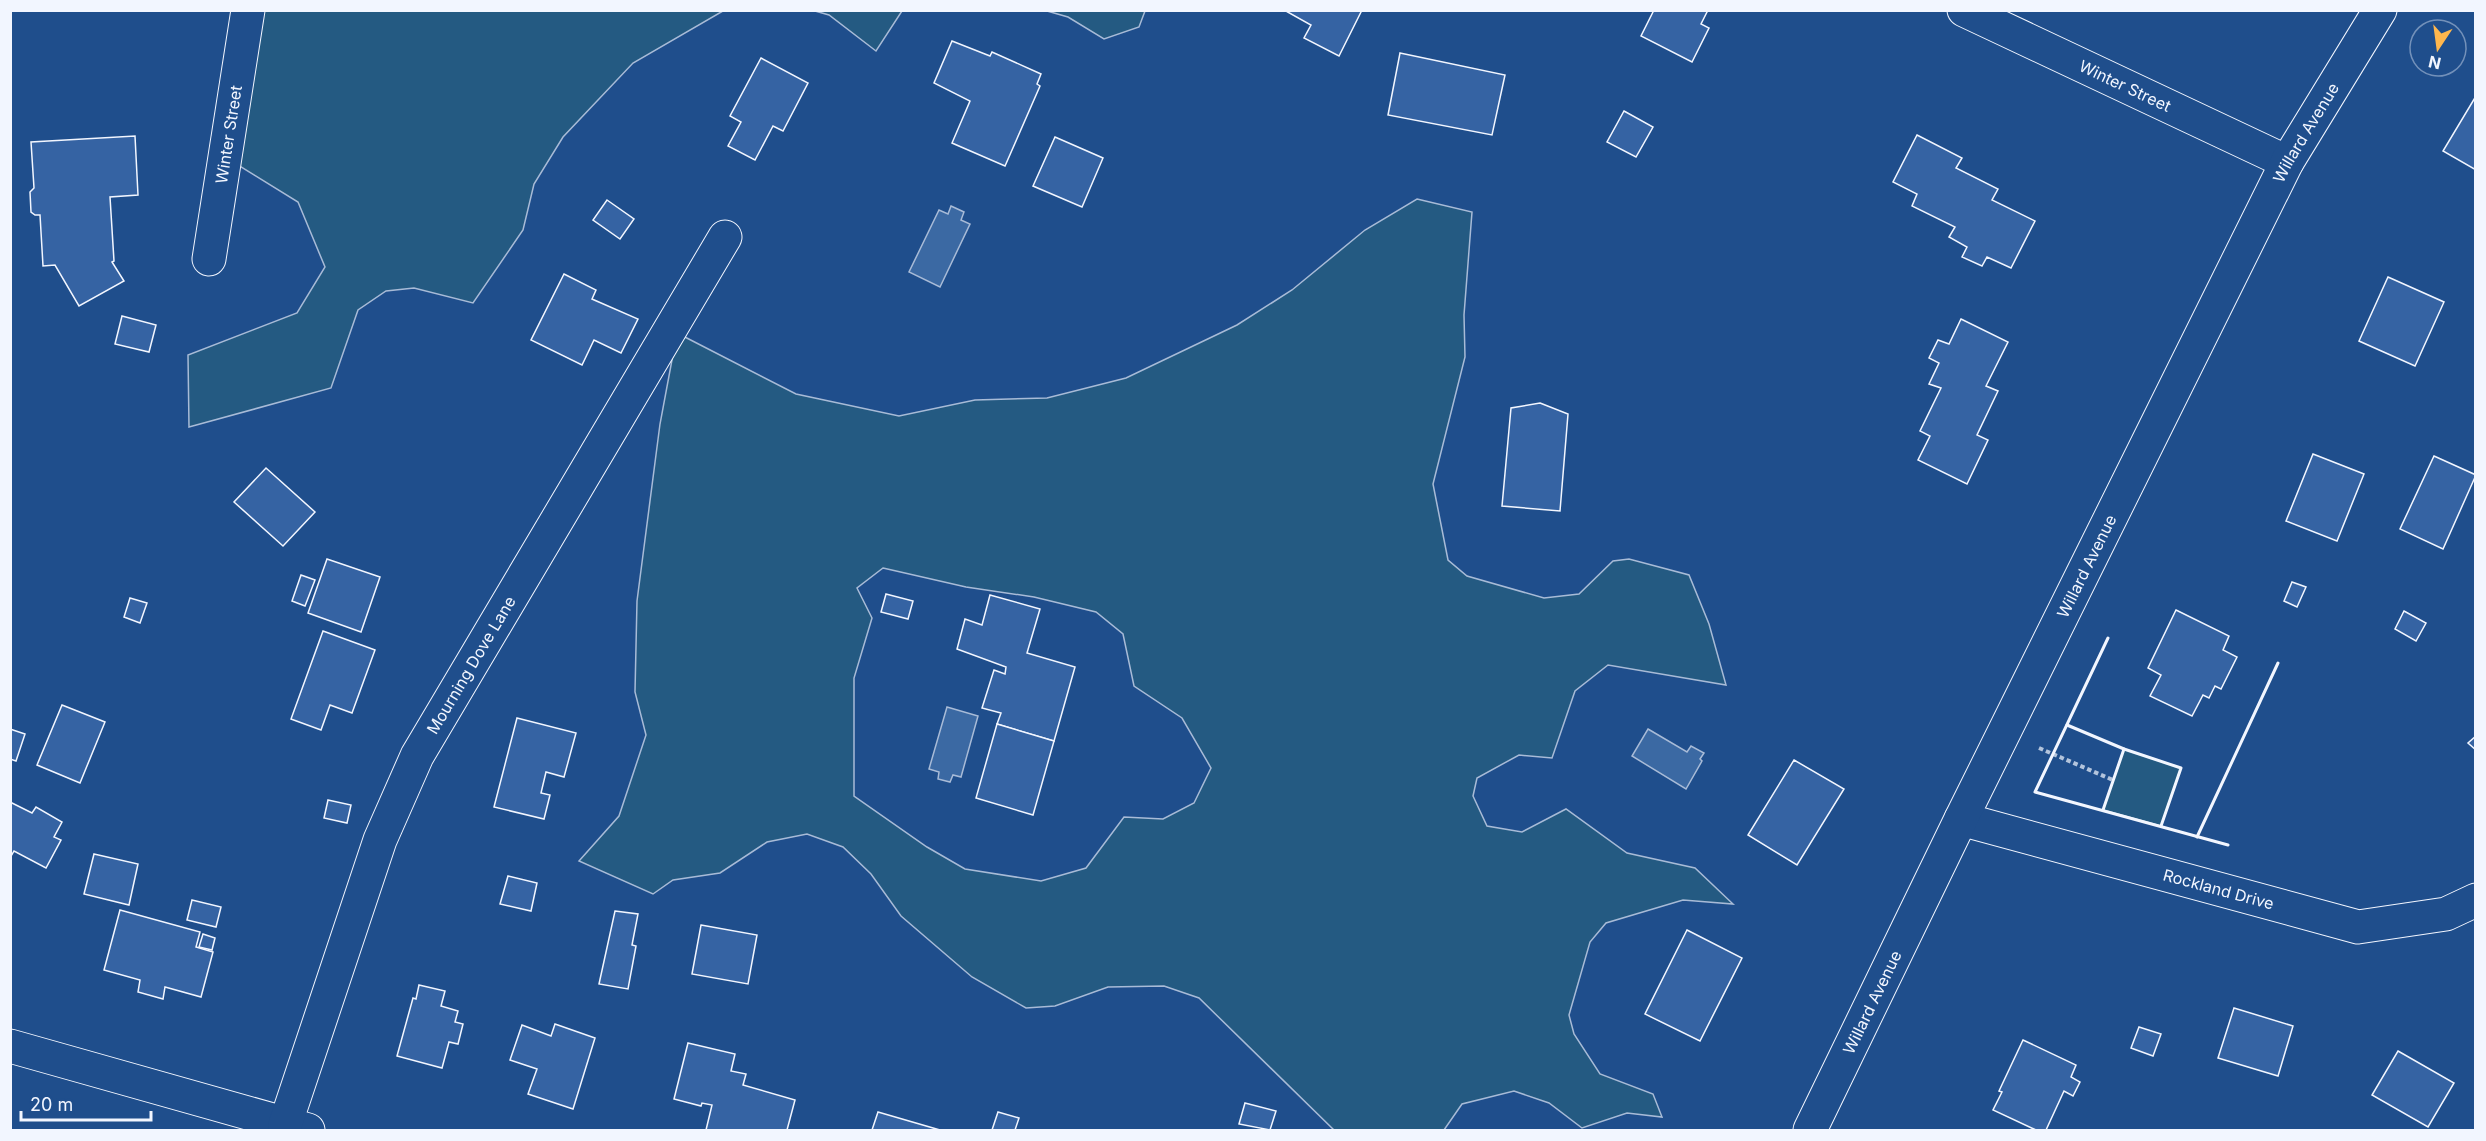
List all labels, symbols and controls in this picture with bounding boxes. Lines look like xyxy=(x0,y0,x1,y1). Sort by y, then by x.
north arrow xyxy=(2408,18,2468,78)
text: N xyxy=(2426,51,2443,74)
street label: Winter Street xyxy=(2076,56,2174,116)
street label: Willard Avenue xyxy=(2268,79,2343,186)
street label: Winter Street xyxy=(211,84,246,185)
street label: Willard Avenue xyxy=(2052,511,2120,621)
street label: Mourning Dove Lane xyxy=(422,592,520,738)
street label: Rockland Drive xyxy=(2161,864,2276,914)
street label: Willard Avenue xyxy=(1838,947,1906,1057)
scale bar xyxy=(21,1084,152,1122)
text: 20 m xyxy=(30,1094,73,1115)

